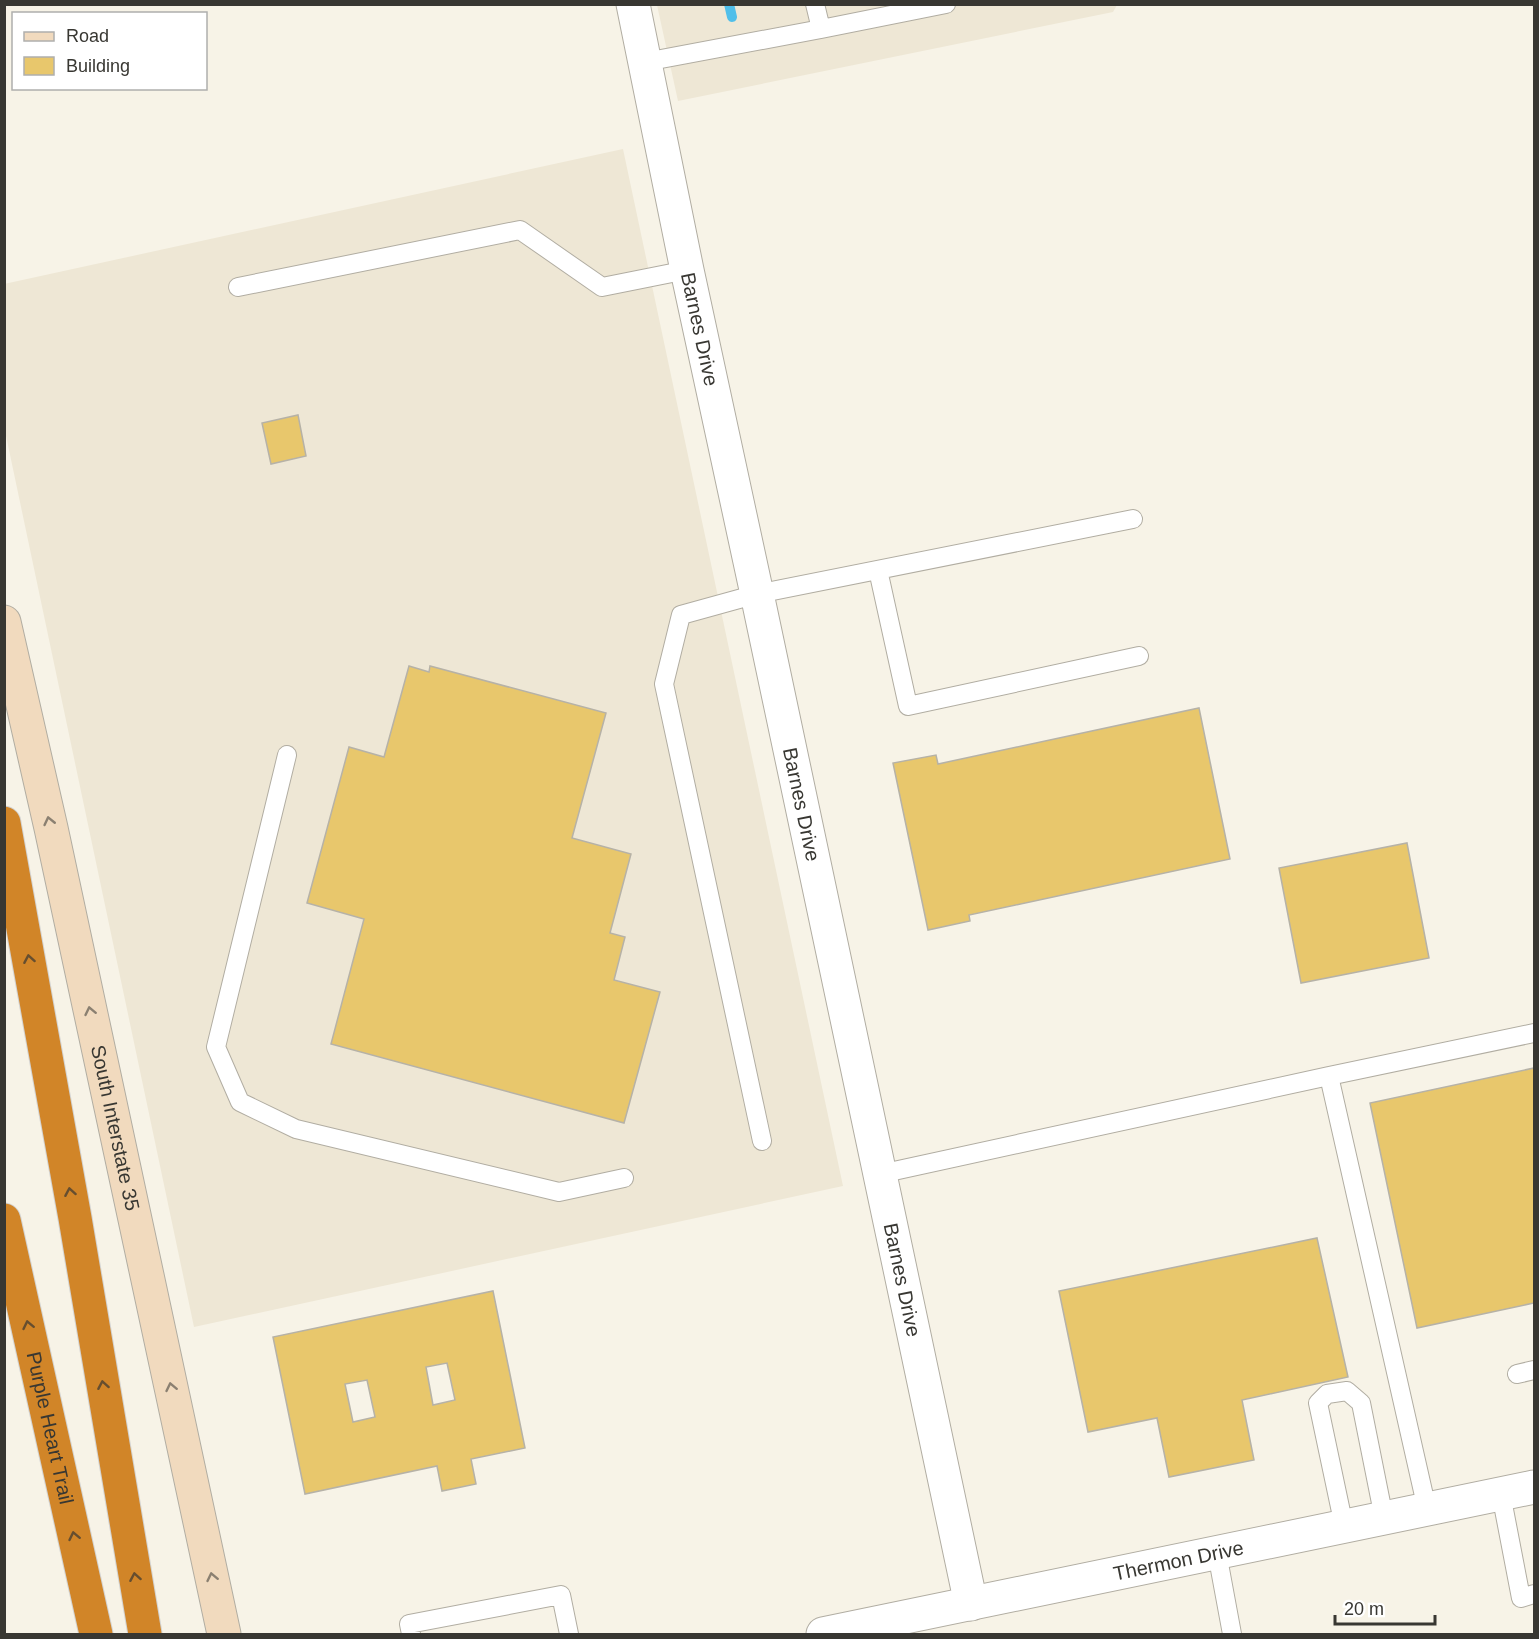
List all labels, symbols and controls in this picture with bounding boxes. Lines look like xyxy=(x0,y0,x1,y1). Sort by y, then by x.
legend xyxy=(12,12,207,90)
text: Road xyxy=(66,26,109,46)
text: Building xyxy=(66,56,130,76)
street label: Barnes Drive xyxy=(677,270,723,388)
street label: Barnes Drive xyxy=(779,746,824,863)
one-way arrow xyxy=(44,816,57,826)
one-way arrow xyxy=(23,954,35,964)
one-way arrow xyxy=(84,1006,97,1016)
street label: South Interstate 35 xyxy=(87,1043,144,1213)
one-way arrow xyxy=(64,1188,77,1198)
street label: Barnes Drive xyxy=(880,1221,925,1339)
one-way arrow xyxy=(22,1321,35,1331)
street label: Purple Heart Trail xyxy=(23,1350,78,1506)
one-way arrow xyxy=(97,1380,109,1389)
one-way arrow xyxy=(165,1382,178,1392)
one-way arrow xyxy=(68,1532,81,1542)
street label: Thermon Drive xyxy=(1111,1536,1246,1585)
one-way arrow xyxy=(129,1572,142,1582)
one-way arrow xyxy=(206,1573,219,1583)
scale bar xyxy=(1335,1588,1436,1626)
text: 20 m xyxy=(1344,1599,1384,1619)

